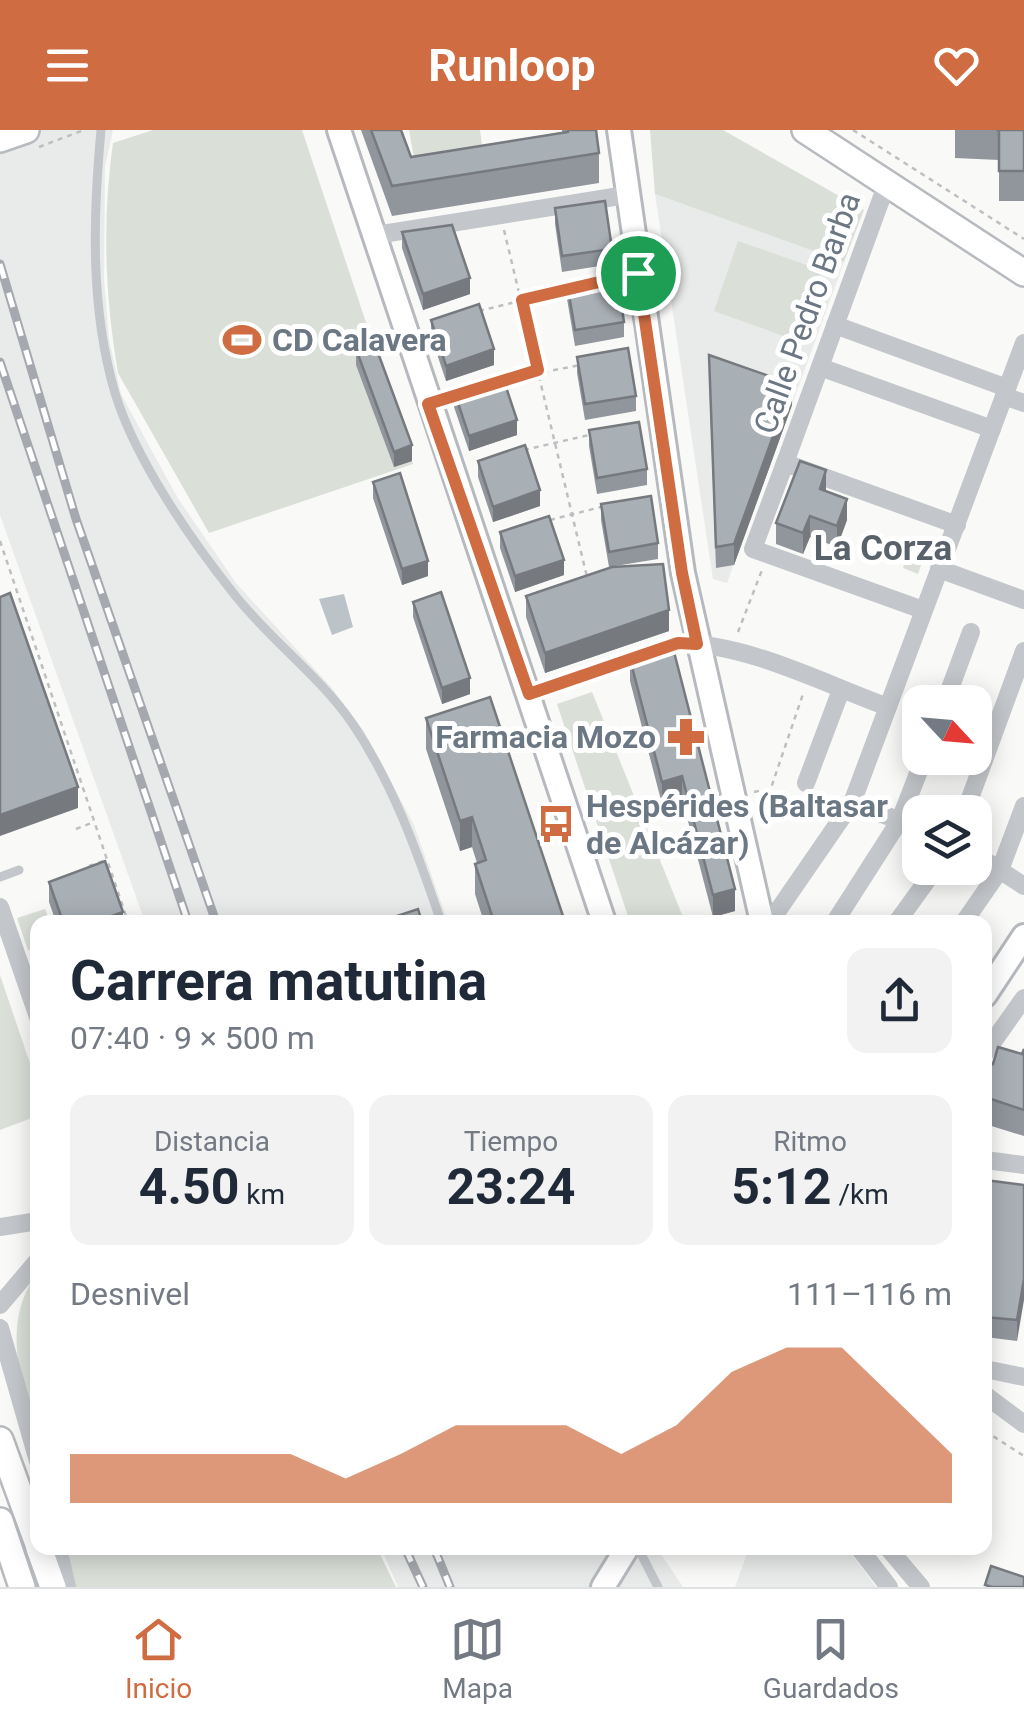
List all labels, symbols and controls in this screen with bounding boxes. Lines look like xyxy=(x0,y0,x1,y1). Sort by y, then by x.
icon: menu xyxy=(40,38,95,93)
icon: heart xyxy=(929,38,984,93)
text: Runloop xyxy=(428,39,596,92)
street label: Calle Pedro Barba xyxy=(746,187,868,439)
pin xyxy=(596,231,681,316)
icon: arrive xyxy=(611,246,666,301)
sports icon: CD Calavera xyxy=(221,319,263,361)
place label: CD Calavera xyxy=(272,321,447,359)
district label: La Corza xyxy=(814,528,952,569)
north arrow xyxy=(902,685,992,775)
map controls xyxy=(902,685,992,885)
pharmacy icon: Farmacia Mozo xyxy=(665,716,707,758)
place label: Farmacia Mozo xyxy=(435,718,656,756)
place label: Hespérides (Baltasar de Alcázar) xyxy=(586,787,888,862)
button: layers xyxy=(902,795,992,885)
bus stop icon: Hespérides (Baltasar de Alcázar) xyxy=(535,803,577,845)
button: share xyxy=(847,948,952,1053)
text: Carrera matutina xyxy=(70,949,487,1013)
text: 07:40 · 9 × 500 m xyxy=(70,1019,315,1057)
text: Distancia xyxy=(154,1125,270,1158)
text: Tiempo xyxy=(464,1125,558,1158)
text: Ritmo xyxy=(773,1125,847,1158)
text: 4.50 xyxy=(139,1158,239,1216)
text: 23:24 xyxy=(447,1158,575,1216)
text: 5:12 xyxy=(731,1158,831,1216)
text: km xyxy=(239,1178,285,1211)
text: /km xyxy=(831,1178,889,1211)
text: Desnivel xyxy=(70,1275,190,1313)
text: 111–116 m xyxy=(787,1275,952,1313)
tab: Inicio xyxy=(125,1612,192,1705)
tab: Mapa xyxy=(442,1612,513,1705)
tab: Guardados xyxy=(763,1612,899,1705)

